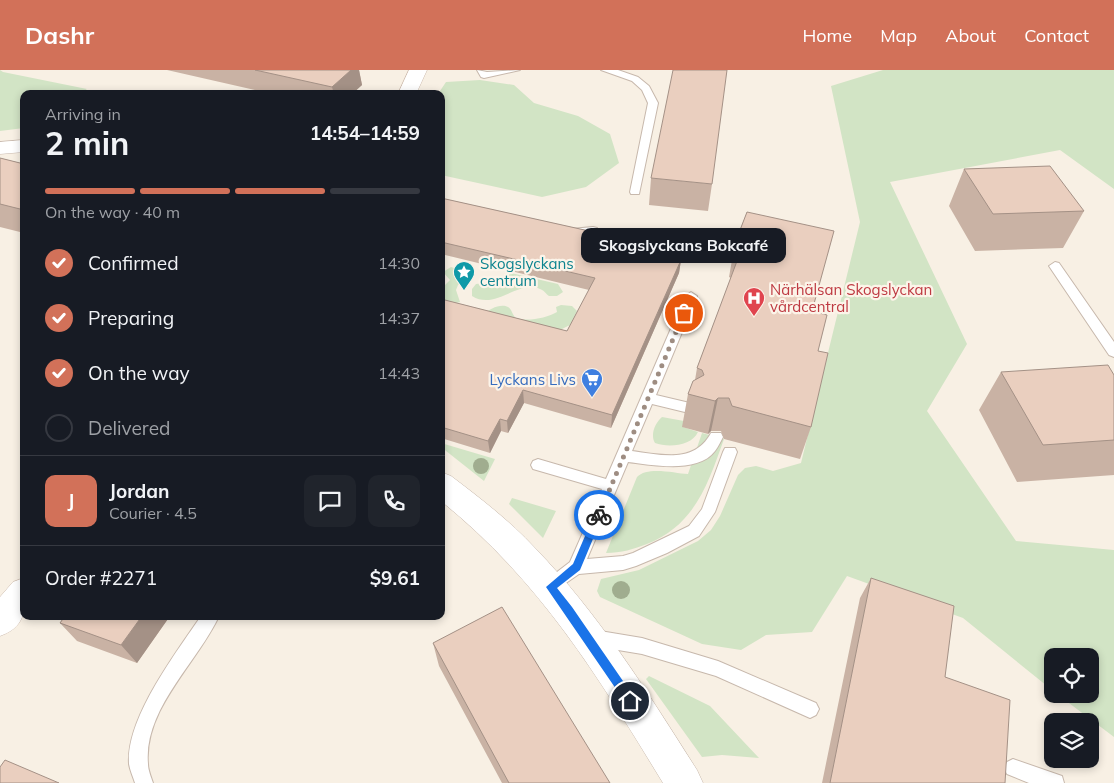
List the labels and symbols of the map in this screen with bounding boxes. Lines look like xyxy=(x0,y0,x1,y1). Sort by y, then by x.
callout: Skogslyckans Bokcafé xyxy=(582,228,786,263)
place label: Skogslyckans centrum xyxy=(480,254,574,290)
place icon: Skogslyckans centrum xyxy=(452,260,476,291)
place label: Närhälsan Skogslyckan vårdcentral xyxy=(770,280,932,316)
hospital icon: Närhälsan Skogslyckan vårdcentral xyxy=(742,286,766,317)
pin xyxy=(663,292,705,334)
supermarket icon: Lyckans Livs xyxy=(580,367,604,398)
place label: Lyckans Livs xyxy=(489,370,576,389)
courier xyxy=(574,490,624,540)
pin xyxy=(609,680,651,722)

